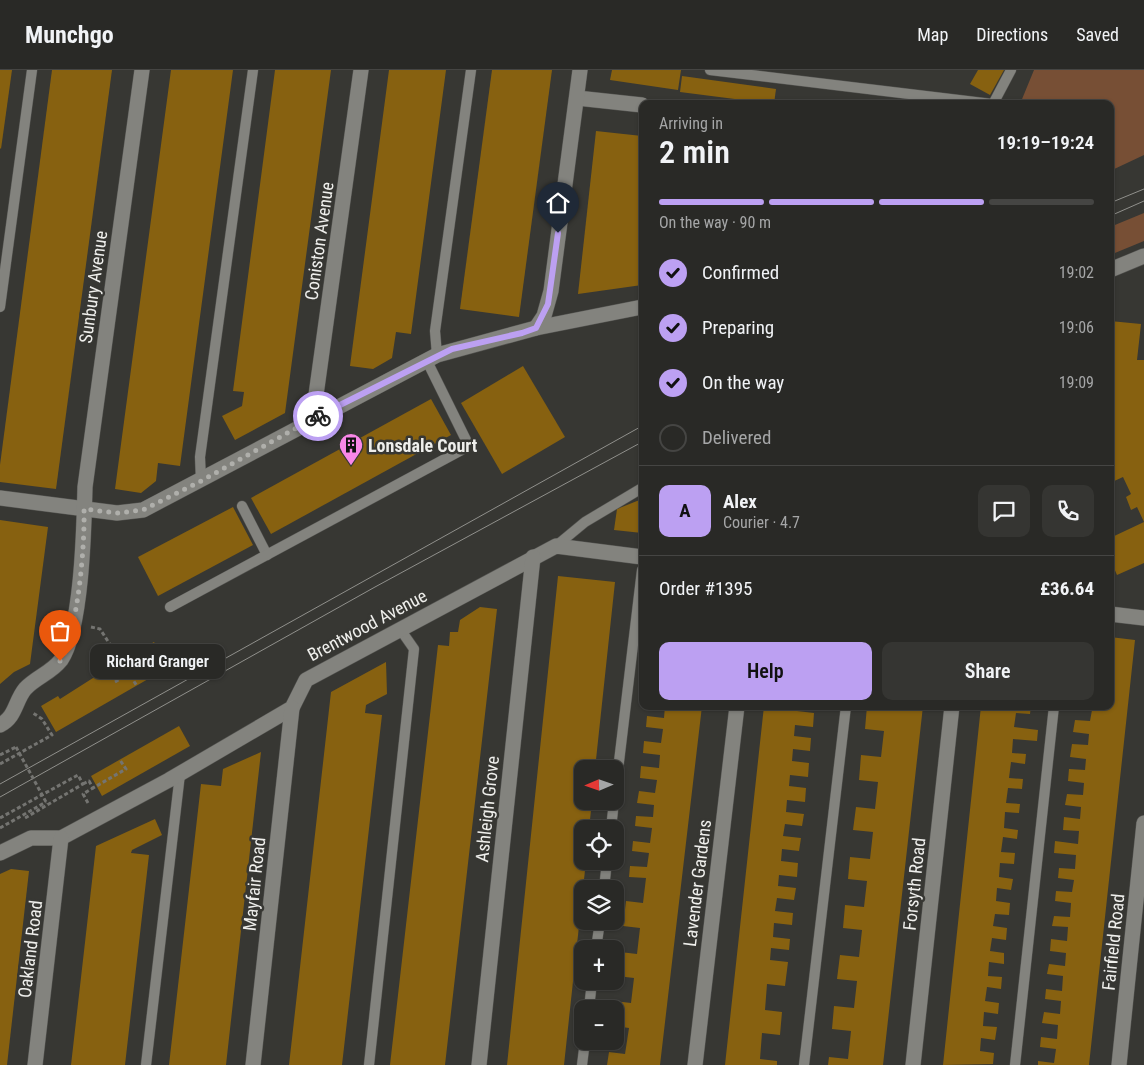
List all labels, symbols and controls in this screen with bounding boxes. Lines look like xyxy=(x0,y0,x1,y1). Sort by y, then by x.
text: Munchgo xyxy=(25,21,114,49)
text: Map xyxy=(917,24,948,45)
text: Directions xyxy=(976,24,1048,45)
text: Saved xyxy=(1076,24,1119,45)
text: Arriving in xyxy=(659,114,723,133)
text: 19:19–19:24 xyxy=(997,131,1094,154)
text: 2 min xyxy=(659,133,730,171)
street label: Coniston Avenue xyxy=(300,181,338,301)
pin xyxy=(537,182,579,233)
icon: home xyxy=(544,189,572,217)
text: On the way · 90 m xyxy=(659,213,771,232)
street label: Sunbury Avenue xyxy=(75,229,111,345)
icon: check xyxy=(659,259,687,287)
text: Confirmed xyxy=(702,261,779,284)
text: 19:02 xyxy=(1059,263,1094,282)
icon: check xyxy=(659,314,687,342)
text: Preparing xyxy=(702,316,774,339)
text: 19:06 xyxy=(1059,318,1094,337)
icon: check xyxy=(659,369,687,397)
text: On the way xyxy=(702,371,784,394)
text: 19:09 xyxy=(1059,373,1094,392)
courier xyxy=(293,391,343,441)
icon: bike xyxy=(304,402,332,430)
text: Delivered xyxy=(702,426,771,449)
building icon: Lonsdale Court xyxy=(338,432,364,466)
place label: Lonsdale Court xyxy=(368,435,478,456)
button: chat xyxy=(978,485,1030,537)
button: phone xyxy=(1042,485,1094,537)
text: Alex xyxy=(723,490,757,513)
text: A xyxy=(679,499,691,522)
text: Courier · 4.7 xyxy=(723,513,800,532)
text: Order #1395 xyxy=(659,577,752,600)
text: £36.64 xyxy=(1040,577,1094,600)
street label: Brentwood Avenue xyxy=(304,585,430,665)
pin xyxy=(39,610,81,661)
icon: bag xyxy=(46,617,74,645)
button: Help xyxy=(659,642,872,700)
button: Share xyxy=(882,642,1094,700)
callout: Richard Granger xyxy=(90,644,225,678)
text: Richard Granger xyxy=(106,652,209,671)
street label: Ashleigh Grove xyxy=(471,755,503,863)
north arrow xyxy=(574,760,624,810)
map controls xyxy=(574,760,624,1050)
street label: Lavender Gardens xyxy=(679,818,715,948)
button: locate xyxy=(574,820,624,870)
street label: Mayfair Road xyxy=(239,836,269,932)
street label: Forsyth Road xyxy=(899,837,929,931)
button: layers xyxy=(574,880,624,930)
street label: Fairfield Road xyxy=(1097,893,1129,991)
street label: Oakland Road xyxy=(14,899,46,999)
button: + xyxy=(574,940,624,990)
button: − xyxy=(574,1000,624,1050)

